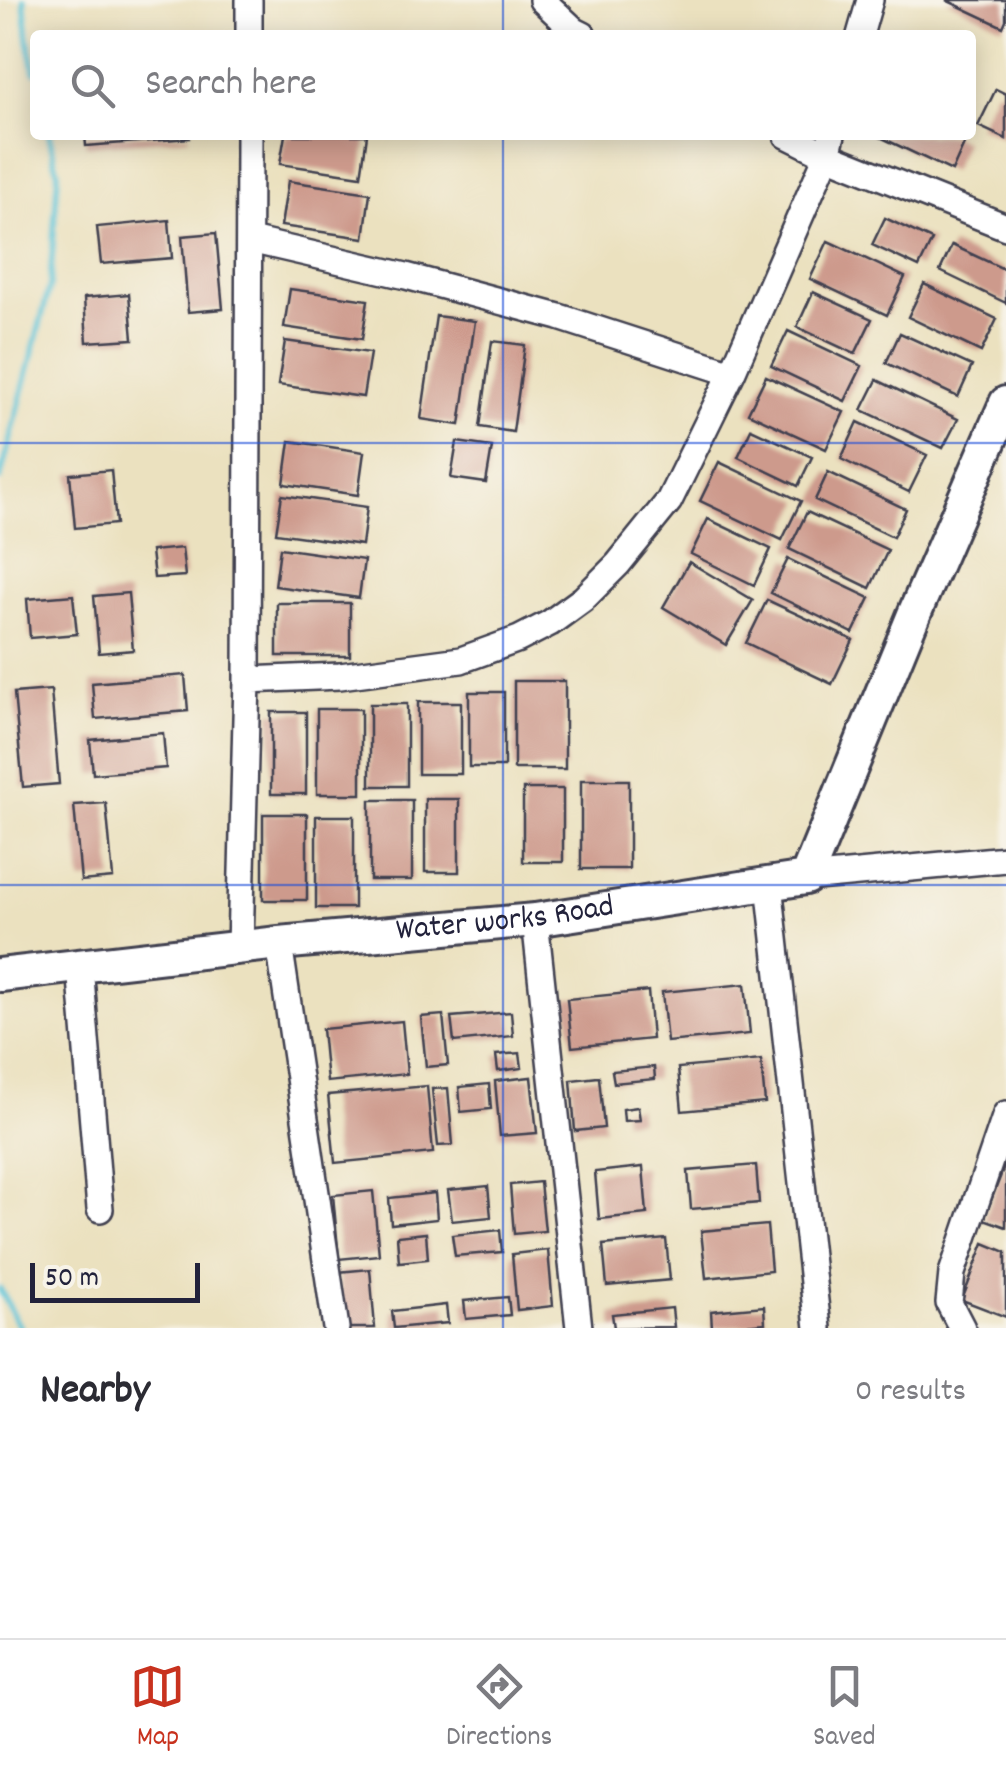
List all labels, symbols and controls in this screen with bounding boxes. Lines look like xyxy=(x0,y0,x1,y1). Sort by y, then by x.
search box xyxy=(30,30,976,140)
icon: search xyxy=(65,58,120,113)
text: Search here xyxy=(145,58,317,113)
street label: Water works Road xyxy=(394,885,617,955)
scale bar xyxy=(30,1258,200,1302)
text: 50 m xyxy=(45,1260,99,1300)
text: Nearby xyxy=(40,1363,150,1423)
text: 0 results xyxy=(855,1370,966,1416)
tab: Map xyxy=(130,1659,185,1759)
tab: Directions xyxy=(446,1659,552,1759)
tab: Saved xyxy=(813,1659,876,1759)

